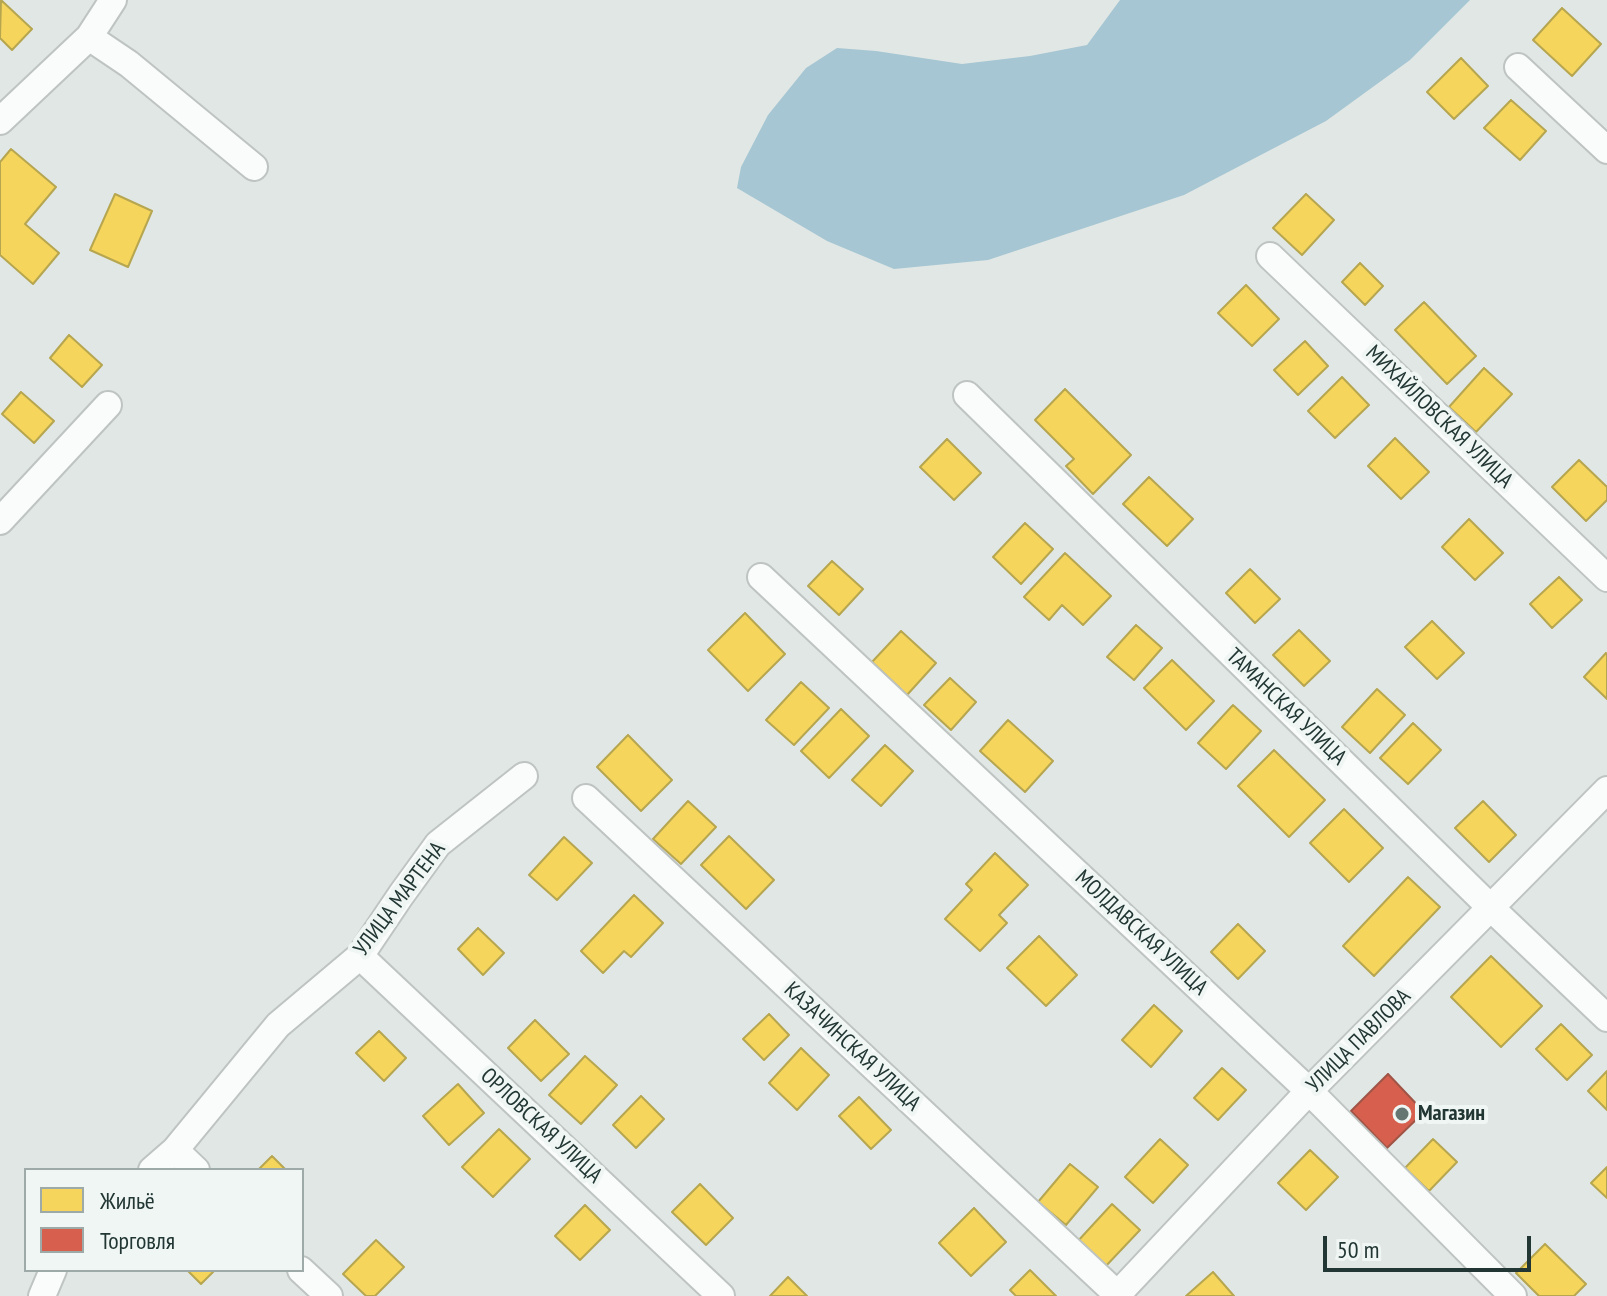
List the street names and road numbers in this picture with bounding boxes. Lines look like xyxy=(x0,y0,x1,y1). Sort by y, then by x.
street label: МИХАЙЛОВСКАЯ УЛИЦА xyxy=(1360,340,1518,494)
street label: ТАМАНСКАЯ УЛИЦА xyxy=(1221,643,1351,771)
street label: УЛИЦА МАРТЕНА xyxy=(349,837,451,961)
street label: МОЛДАВСКАЯ УЛИЦА xyxy=(1069,865,1213,1001)
street label: КАЗАЧИНСКАЯ УЛИЦА xyxy=(778,977,926,1117)
street label: УЛИЦА ПАВЛОВА xyxy=(1302,984,1416,1098)
street label: ОРЛОВСКАЯ УЛИЦА xyxy=(475,1063,607,1189)

